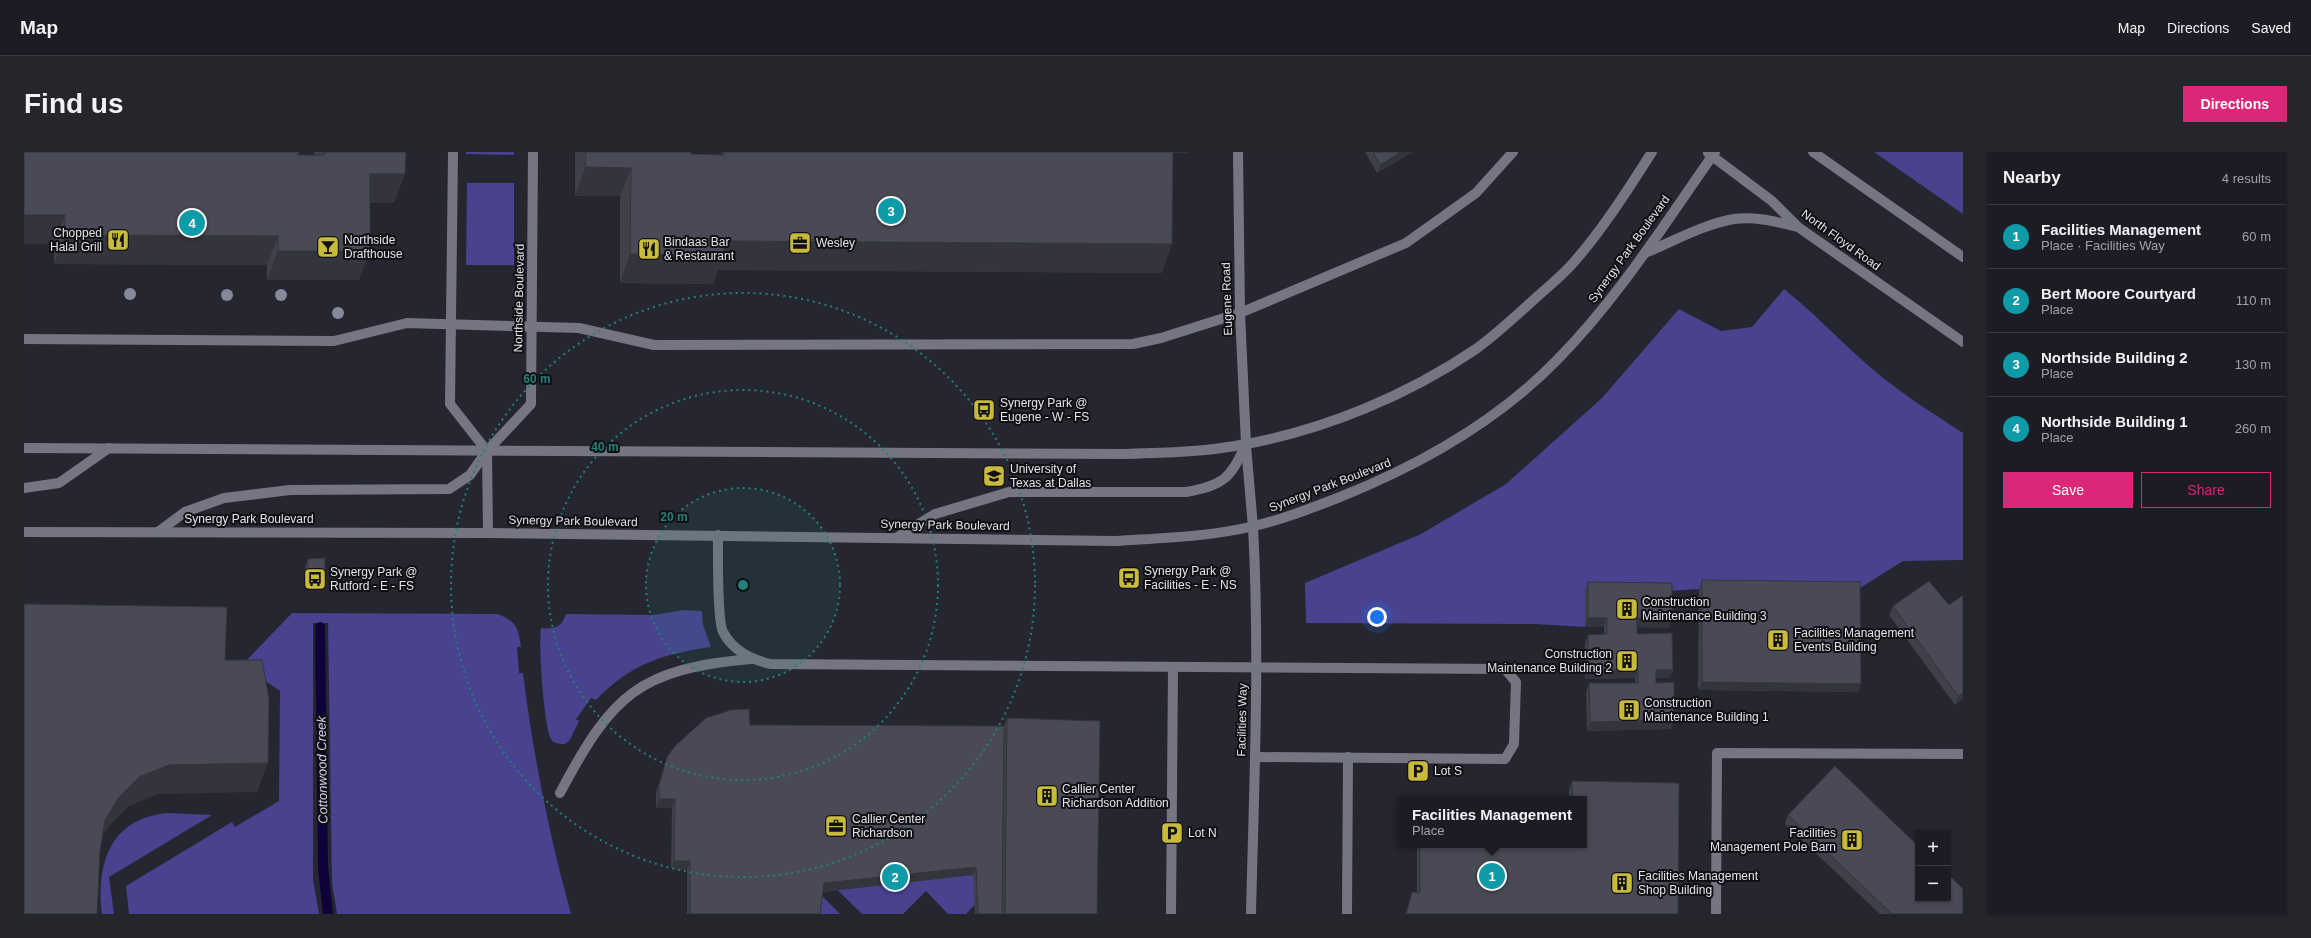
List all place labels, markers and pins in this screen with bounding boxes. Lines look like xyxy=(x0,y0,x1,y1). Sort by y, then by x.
pin: 3 xyxy=(878,196,904,226)
pin: 4 xyxy=(179,208,205,238)
place label: Chopped Halal Grill xyxy=(50,226,102,254)
restaurant icon: Chopped Halal Grill xyxy=(105,227,131,253)
office icon: Wesley xyxy=(787,230,813,256)
place label: Northside Drafthouse xyxy=(344,233,403,261)
bar icon: Northside Drafthouse xyxy=(315,234,341,260)
place label: Bindaas Bar & Restaurant xyxy=(664,235,735,263)
restaurant icon: Bindaas Bar & Restaurant xyxy=(636,236,662,262)
place label: Wesley xyxy=(816,236,855,250)
place label: Synergy Park @ Eugene - W - FS xyxy=(1000,396,1089,424)
bus stop icon: Synergy Park @ Eugene - W - FS xyxy=(971,397,997,423)
place label: University of Texas at Dallas xyxy=(1010,462,1091,490)
school or university icon: University of Texas at Dallas xyxy=(981,463,1007,489)
place label: Synergy Park @ Facilities - E - NS xyxy=(1144,564,1237,592)
place label: Synergy Park @ Rutford - E - FS xyxy=(330,565,418,593)
bus stop icon: Synergy Park @ Facilities - E - NS xyxy=(1116,565,1142,591)
bus stop icon: Synergy Park @ Rutford - E - FS xyxy=(302,566,328,592)
centre of rings xyxy=(736,578,750,592)
place label: Construction Maintenance Building 3 xyxy=(1642,595,1767,623)
building icon: Construction Maintenance Building 3 xyxy=(1614,596,1640,622)
place label: Facilities Management Events Building xyxy=(1794,626,1915,654)
building icon: Facilities Management Events Building xyxy=(1765,627,1791,653)
place label: Construction Maintenance Building 2 xyxy=(1487,647,1612,675)
building icon: Construction Maintenance Building 2 xyxy=(1614,648,1640,674)
place label: Construction Maintenance Building 1 xyxy=(1644,696,1769,724)
building icon: Construction Maintenance Building 1 xyxy=(1616,697,1642,723)
parking icon: Lot S xyxy=(1405,758,1431,784)
place label: Lot S xyxy=(1434,764,1462,778)
place label: Callier Center Richardson Addition xyxy=(1062,782,1169,810)
building icon: Callier Center Richardson Addition xyxy=(1034,783,1060,809)
place label: Callier Center Richardson xyxy=(852,812,925,840)
office icon: Callier Center Richardson xyxy=(823,813,849,839)
parking icon: Lot N xyxy=(1159,820,1185,846)
place label: Lot N xyxy=(1188,826,1217,840)
place label: Facilities Management Pole Barn xyxy=(1710,826,1836,854)
building icon: Facilities Management Pole Barn xyxy=(1839,827,1865,853)
pin: 1 xyxy=(1479,861,1505,891)
pin: 2 xyxy=(882,862,908,892)
place label: Facilities Management Shop Building xyxy=(1638,869,1759,897)
building icon: Facilities Management Shop Building xyxy=(1609,870,1635,896)

